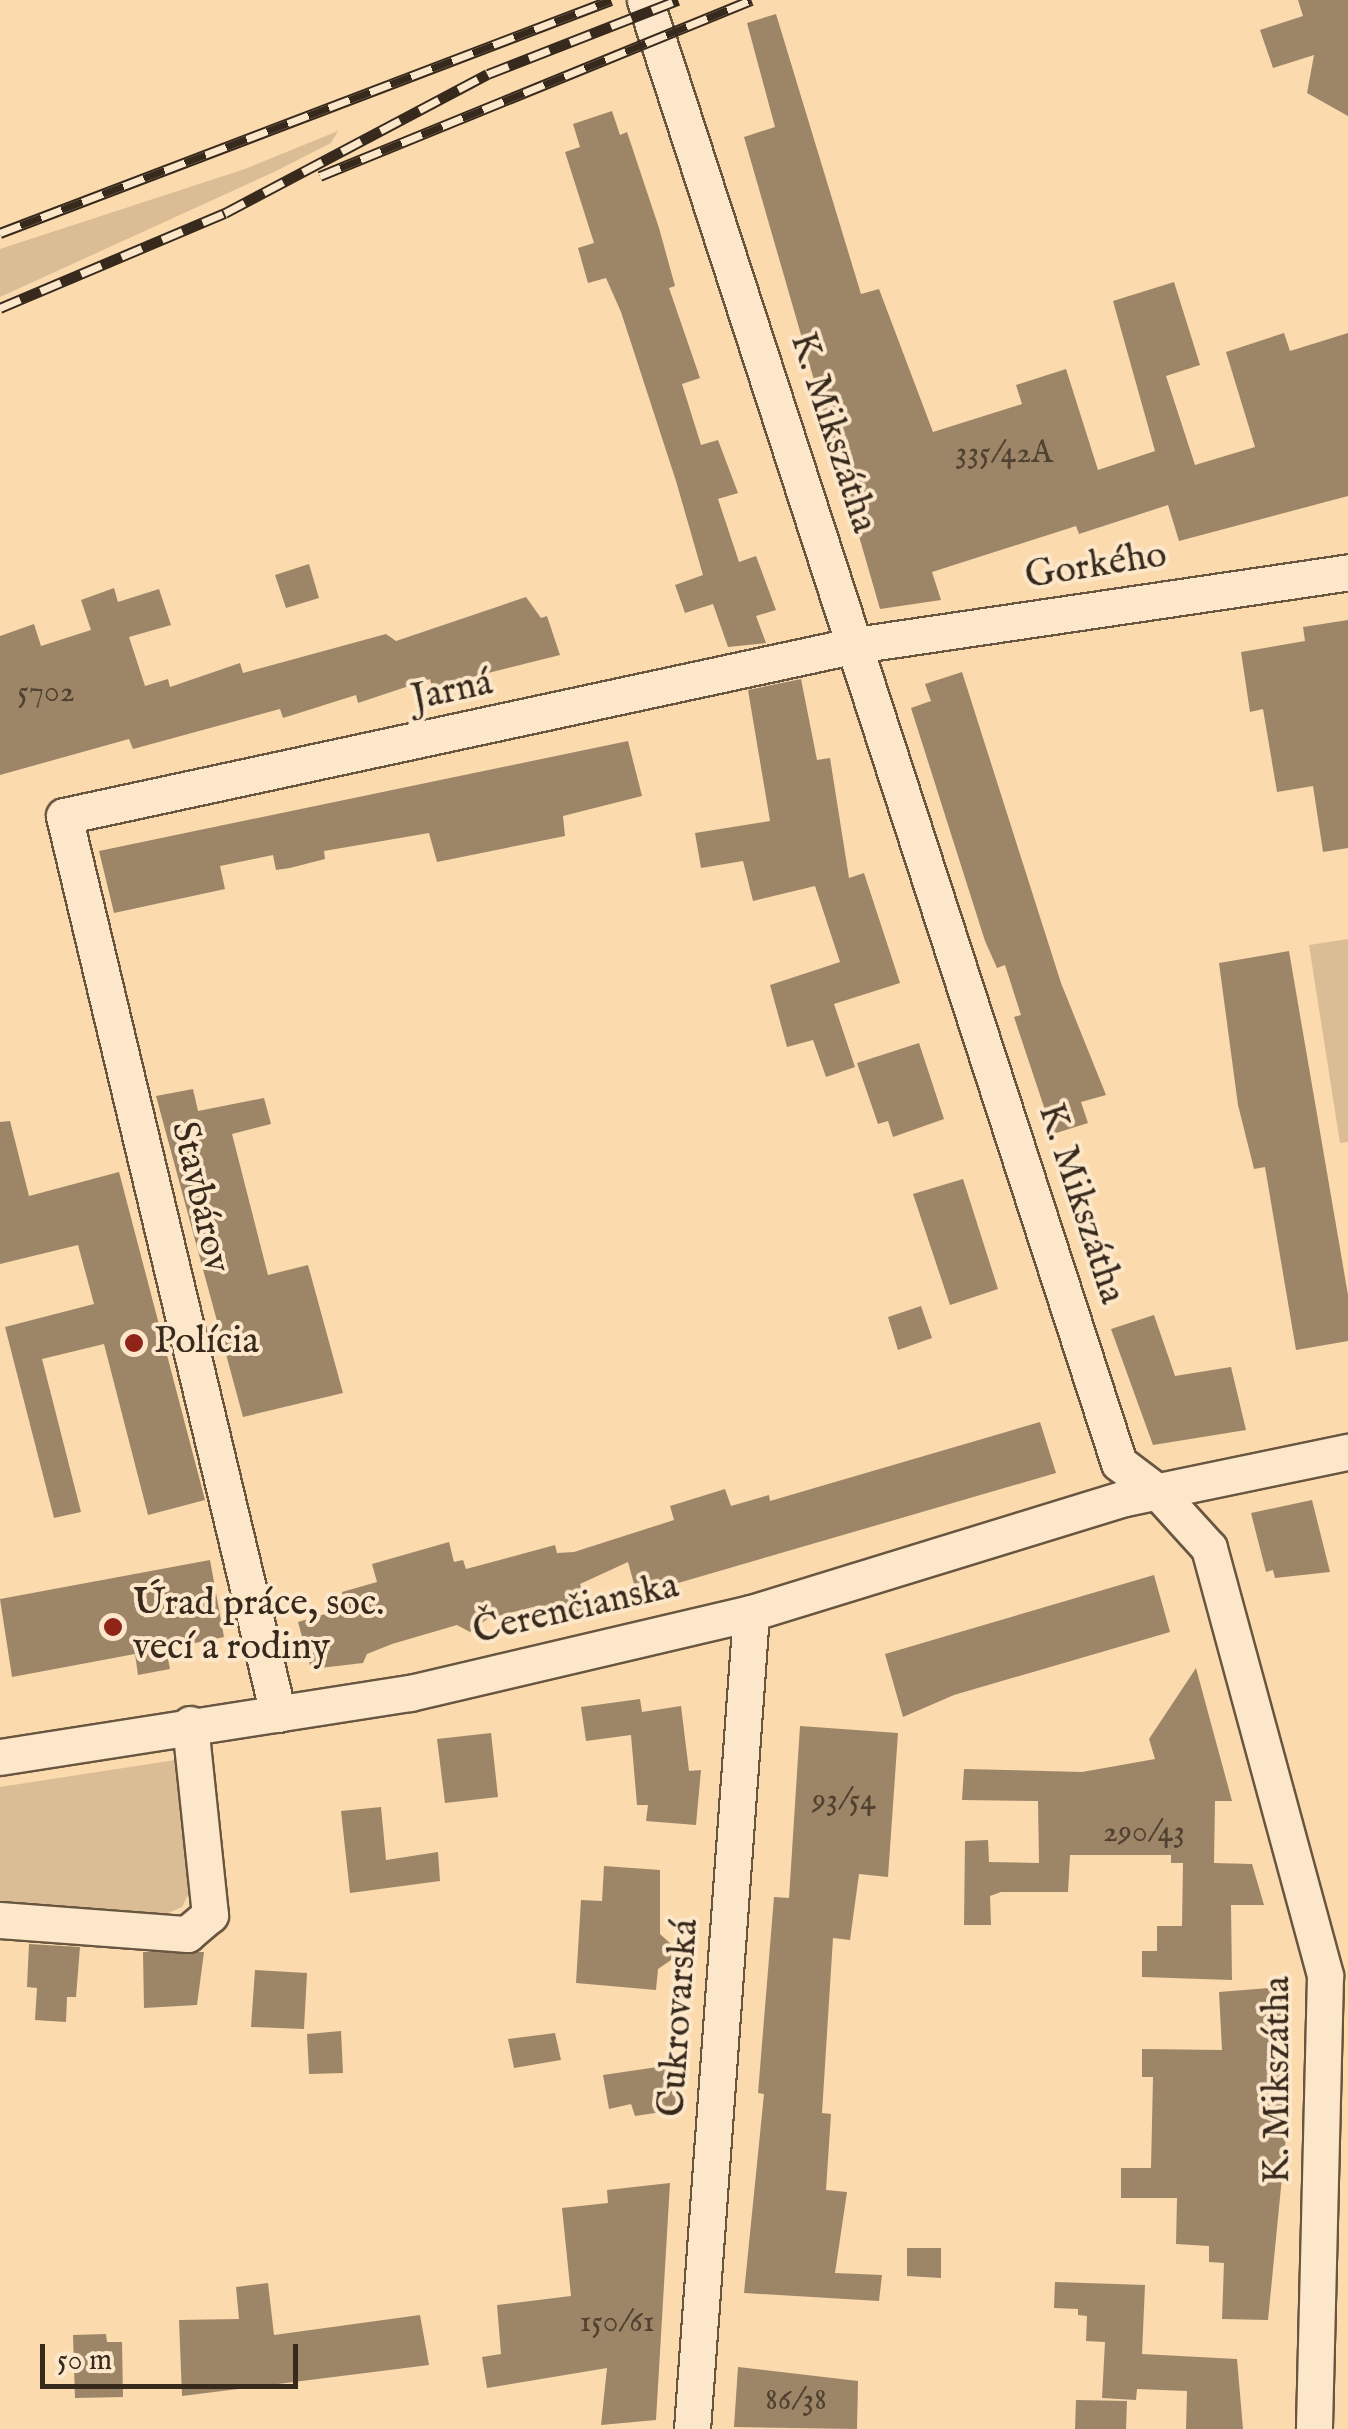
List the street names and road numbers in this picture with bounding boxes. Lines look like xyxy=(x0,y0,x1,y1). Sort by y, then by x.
street label: K. Mikszátha xyxy=(778,327,886,539)
street label: Gorkého xyxy=(1022,533,1170,601)
street label: Jarná xyxy=(407,661,497,723)
street label: K. Mikszátha xyxy=(1026,1098,1134,1310)
street label: Stavbárov xyxy=(160,1117,238,1277)
street label: Čerenčianska xyxy=(469,1564,683,1656)
street label: Cukrovarská xyxy=(650,1917,710,2119)
street label: K. Mikszátha xyxy=(1256,1976,1302,2184)

